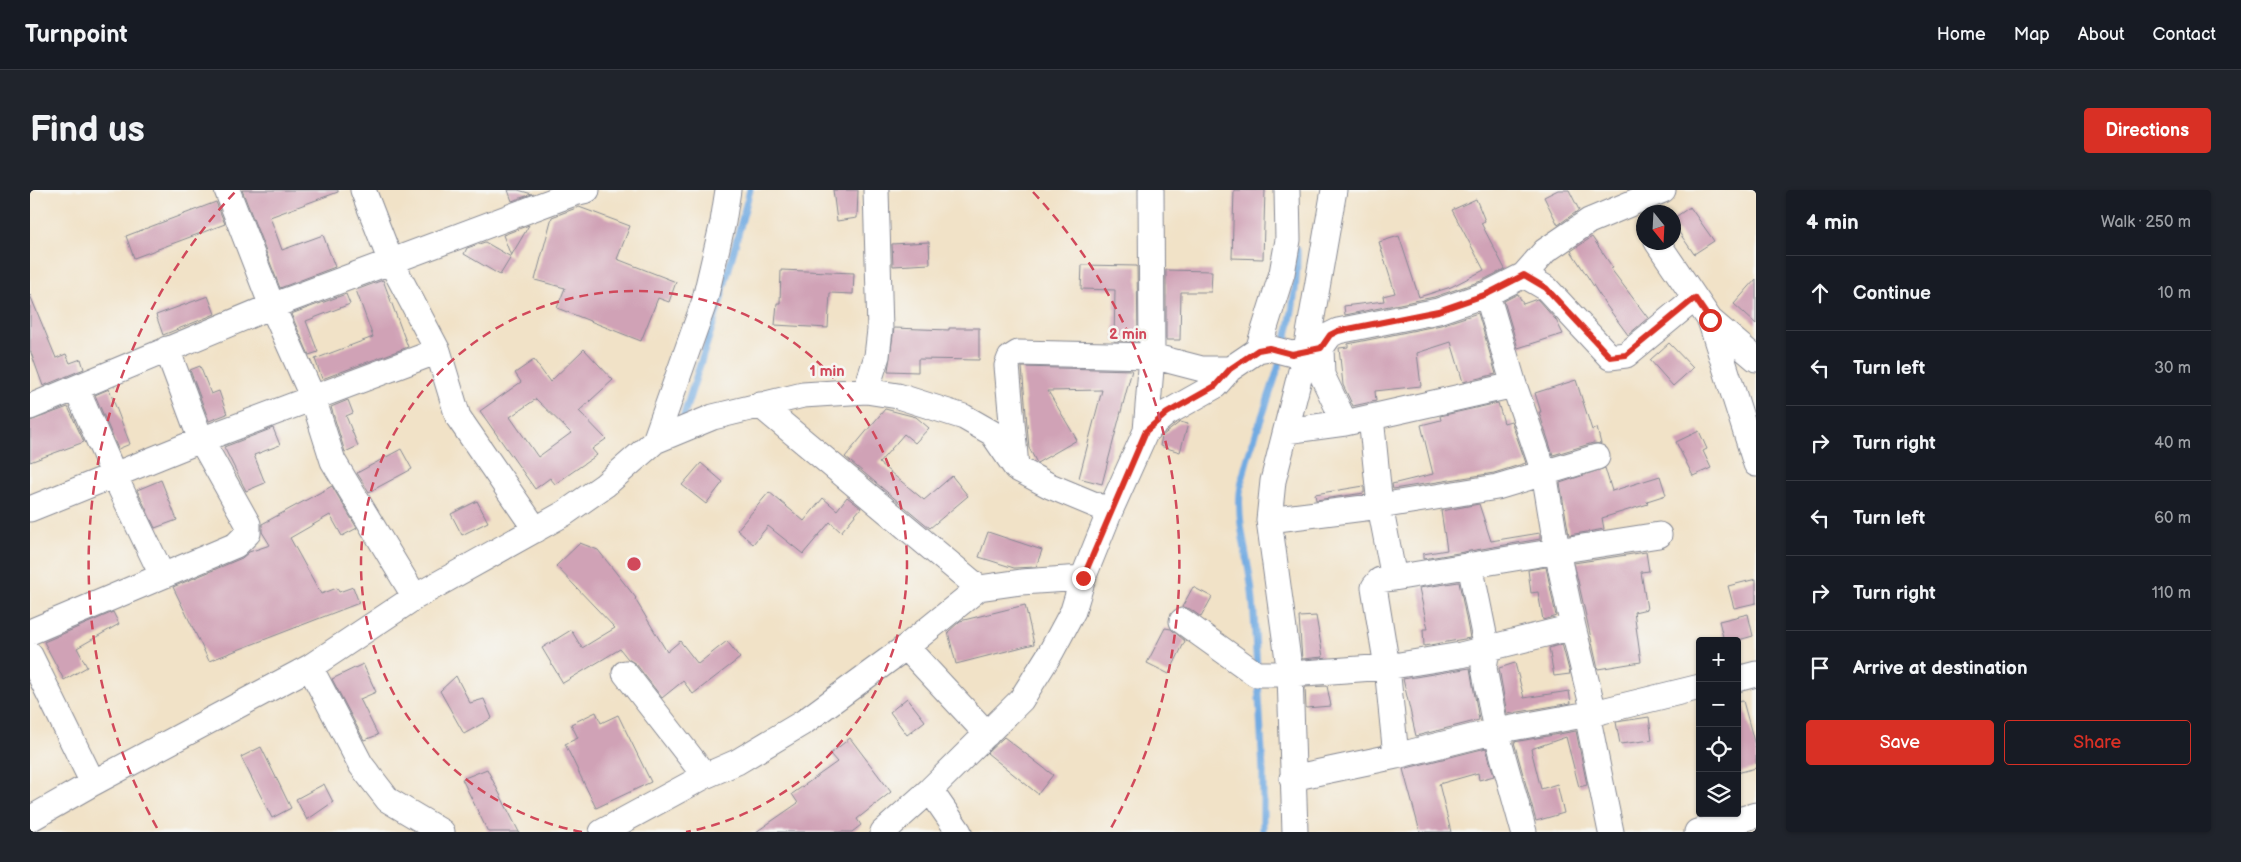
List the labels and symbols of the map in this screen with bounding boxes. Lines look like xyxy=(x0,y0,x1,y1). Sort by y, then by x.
north arrow xyxy=(1636,205,1681,250)
route start xyxy=(1699,309,1722,332)
text: 2 min xyxy=(1109,325,1147,344)
text: 1 min xyxy=(809,362,845,381)
centre of rings xyxy=(625,555,643,573)
route end xyxy=(1072,567,1095,590)

